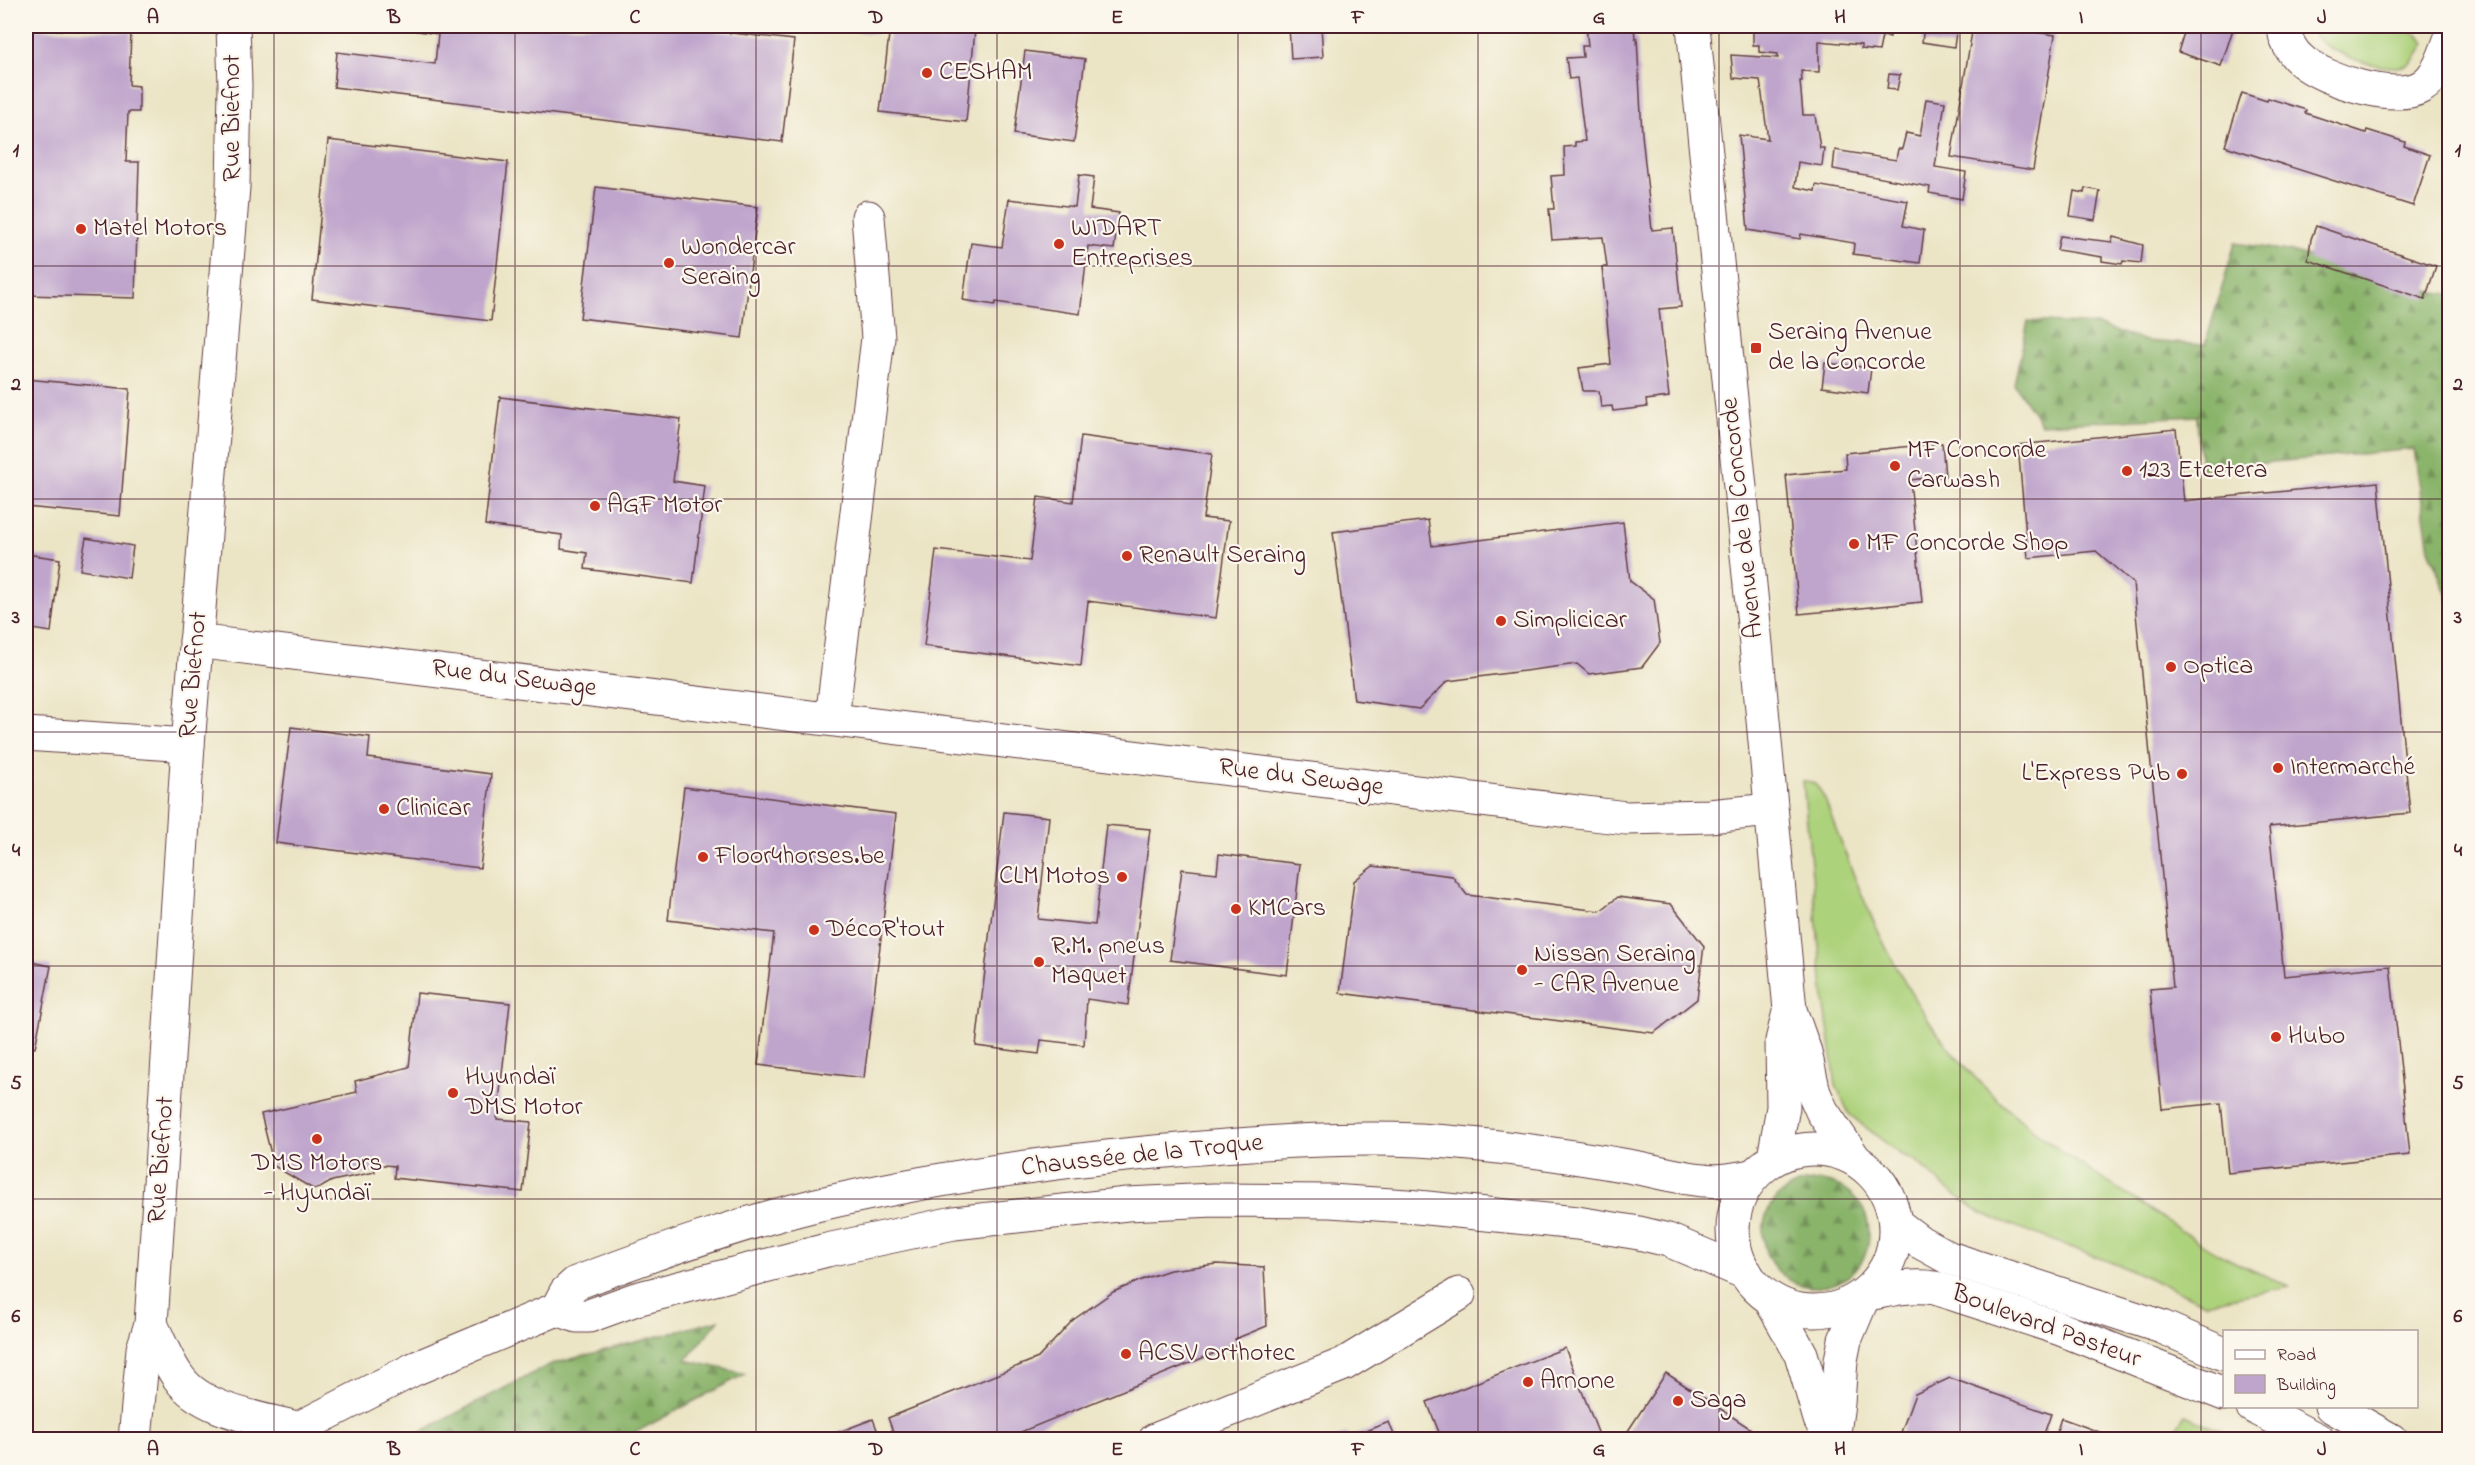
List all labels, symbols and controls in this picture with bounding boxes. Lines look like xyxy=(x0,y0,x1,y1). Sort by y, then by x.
text: A xyxy=(147,4,159,33)
text: B xyxy=(386,4,401,33)
text: C xyxy=(630,4,641,33)
text: D xyxy=(868,4,883,33)
text: E xyxy=(1111,4,1123,33)
text: F xyxy=(1351,4,1365,33)
text: G xyxy=(1593,4,1606,33)
text: H xyxy=(1834,4,1846,33)
text: I xyxy=(2079,4,2084,33)
text: J xyxy=(2317,4,2327,33)
street label: Rue Biefnot xyxy=(214,54,252,182)
place label: CESHAM xyxy=(939,54,1033,92)
marker: CESHAM xyxy=(920,66,934,80)
text: 1 xyxy=(13,137,20,166)
text: 1 xyxy=(2455,137,2462,166)
place label: Matel Motors xyxy=(93,210,227,248)
place label: WIDART Entreprises xyxy=(1071,210,1193,278)
marker: Matel Motors xyxy=(74,222,88,236)
place label: Wondercar Seraing xyxy=(681,229,796,297)
marker: WIDART Entreprises xyxy=(1052,237,1066,251)
marker: Wondercar Seraing xyxy=(662,256,676,270)
place label: Seraing Avenue de la Concorde xyxy=(1768,314,1932,382)
marker: Seraing Avenue de la Concorde xyxy=(1749,341,1763,355)
text: 2 xyxy=(10,371,21,400)
text: 2 xyxy=(2452,371,2463,400)
street label: Avenue de la Concorde xyxy=(1711,395,1775,640)
place label: MF Concorde Carwash xyxy=(1907,432,2046,500)
place label: 123 Etcetera xyxy=(2139,452,2268,490)
marker: MF Concorde Carwash xyxy=(1888,459,1902,473)
marker: 123 Etcetera xyxy=(2120,464,2134,478)
place label: AGF Motor xyxy=(607,487,723,525)
marker: AGF Motor xyxy=(588,499,602,513)
place label: MF Concorde Shop xyxy=(1866,525,2068,563)
place label: Renault Seraing xyxy=(1139,537,1306,575)
marker: MF Concorde Shop xyxy=(1847,537,1861,551)
marker: Renault Seraing xyxy=(1120,549,1134,563)
place label: Simplicicar xyxy=(1513,602,1628,640)
text: 3 xyxy=(11,604,20,633)
text: 3 xyxy=(2453,604,2462,633)
street label: Rue Biefnot xyxy=(170,610,219,740)
marker: Simplicicar xyxy=(1494,614,1508,628)
place label: Optica xyxy=(2183,648,2253,686)
street label: Rue du Sewage xyxy=(429,650,599,708)
marker: Optica xyxy=(2164,660,2178,674)
street label: Rue du Sewage xyxy=(1216,749,1386,807)
place label: Intermarché xyxy=(2290,749,2416,787)
place label: L'Express Pub xyxy=(2021,755,2170,793)
marker: Intermarché xyxy=(2271,761,2285,775)
marker: L'Express Pub xyxy=(2175,767,2189,781)
place label: Clinicar xyxy=(396,790,471,828)
marker: Clinicar xyxy=(377,802,391,816)
text: 4 xyxy=(12,837,21,866)
text: 4 xyxy=(2454,837,2463,866)
place label: Floor4horses.be xyxy=(714,838,885,876)
marker: Floor4horses.be xyxy=(696,850,710,864)
place label: CLM Motos xyxy=(999,858,1110,896)
marker: CLM Motos xyxy=(1115,870,1129,884)
place label: KMCars xyxy=(1248,890,1326,928)
marker: KMCars xyxy=(1229,902,1243,916)
place label: DécoR'tout xyxy=(825,911,945,949)
marker: DécoR'tout xyxy=(807,923,821,937)
place label: R.M. pneus Maquet xyxy=(1051,928,1165,996)
place label: Nissan Seraing - CAR Avenue xyxy=(1534,936,1696,1004)
marker: R.M. pneus Maquet xyxy=(1032,955,1046,969)
marker: Nissan Seraing - CAR Avenue xyxy=(1515,963,1529,977)
place label: Hubo xyxy=(2288,1018,2345,1056)
marker: Hubo xyxy=(2269,1030,2283,1044)
place label: Hyundaï DMS Motor xyxy=(464,1059,584,1127)
text: 5 xyxy=(10,1070,22,1099)
text: 5 xyxy=(2452,1070,2464,1099)
marker: Hyundaï DMS Motor xyxy=(446,1086,460,1100)
street label: Rue Biefnot xyxy=(139,1095,185,1225)
street label: Chaussée de la Troque xyxy=(1019,1124,1265,1188)
marker: DMS Motors - Hyundaï xyxy=(310,1132,324,1146)
place label: DMS Motors - Hyundaï xyxy=(251,1145,382,1213)
street label: Boulevard Pasteur xyxy=(1945,1275,2147,1379)
text: 6 xyxy=(12,1303,21,1332)
text: 6 xyxy=(2454,1303,2463,1332)
legend xyxy=(2223,1330,2418,1408)
place label: ACSV Orthotec xyxy=(1138,1335,1296,1373)
text: Road xyxy=(2277,1343,2316,1369)
marker: ACSV Orthotec xyxy=(1119,1347,1133,1361)
place label: Arnone xyxy=(1540,1363,1615,1401)
text: Building xyxy=(2276,1373,2336,1400)
marker: Arnone xyxy=(1521,1375,1535,1389)
place label: Saga xyxy=(1690,1382,1746,1420)
marker: Saga xyxy=(1671,1394,1685,1408)
text: A xyxy=(147,1436,159,1465)
text: B xyxy=(386,1436,401,1465)
text: C xyxy=(630,1436,641,1465)
text: D xyxy=(868,1436,883,1465)
text: E xyxy=(1111,1436,1123,1465)
text: F xyxy=(1351,1436,1365,1465)
text: G xyxy=(1593,1436,1606,1465)
text: H xyxy=(1834,1436,1846,1465)
text: I xyxy=(2079,1436,2084,1465)
text: J xyxy=(2317,1436,2327,1465)

